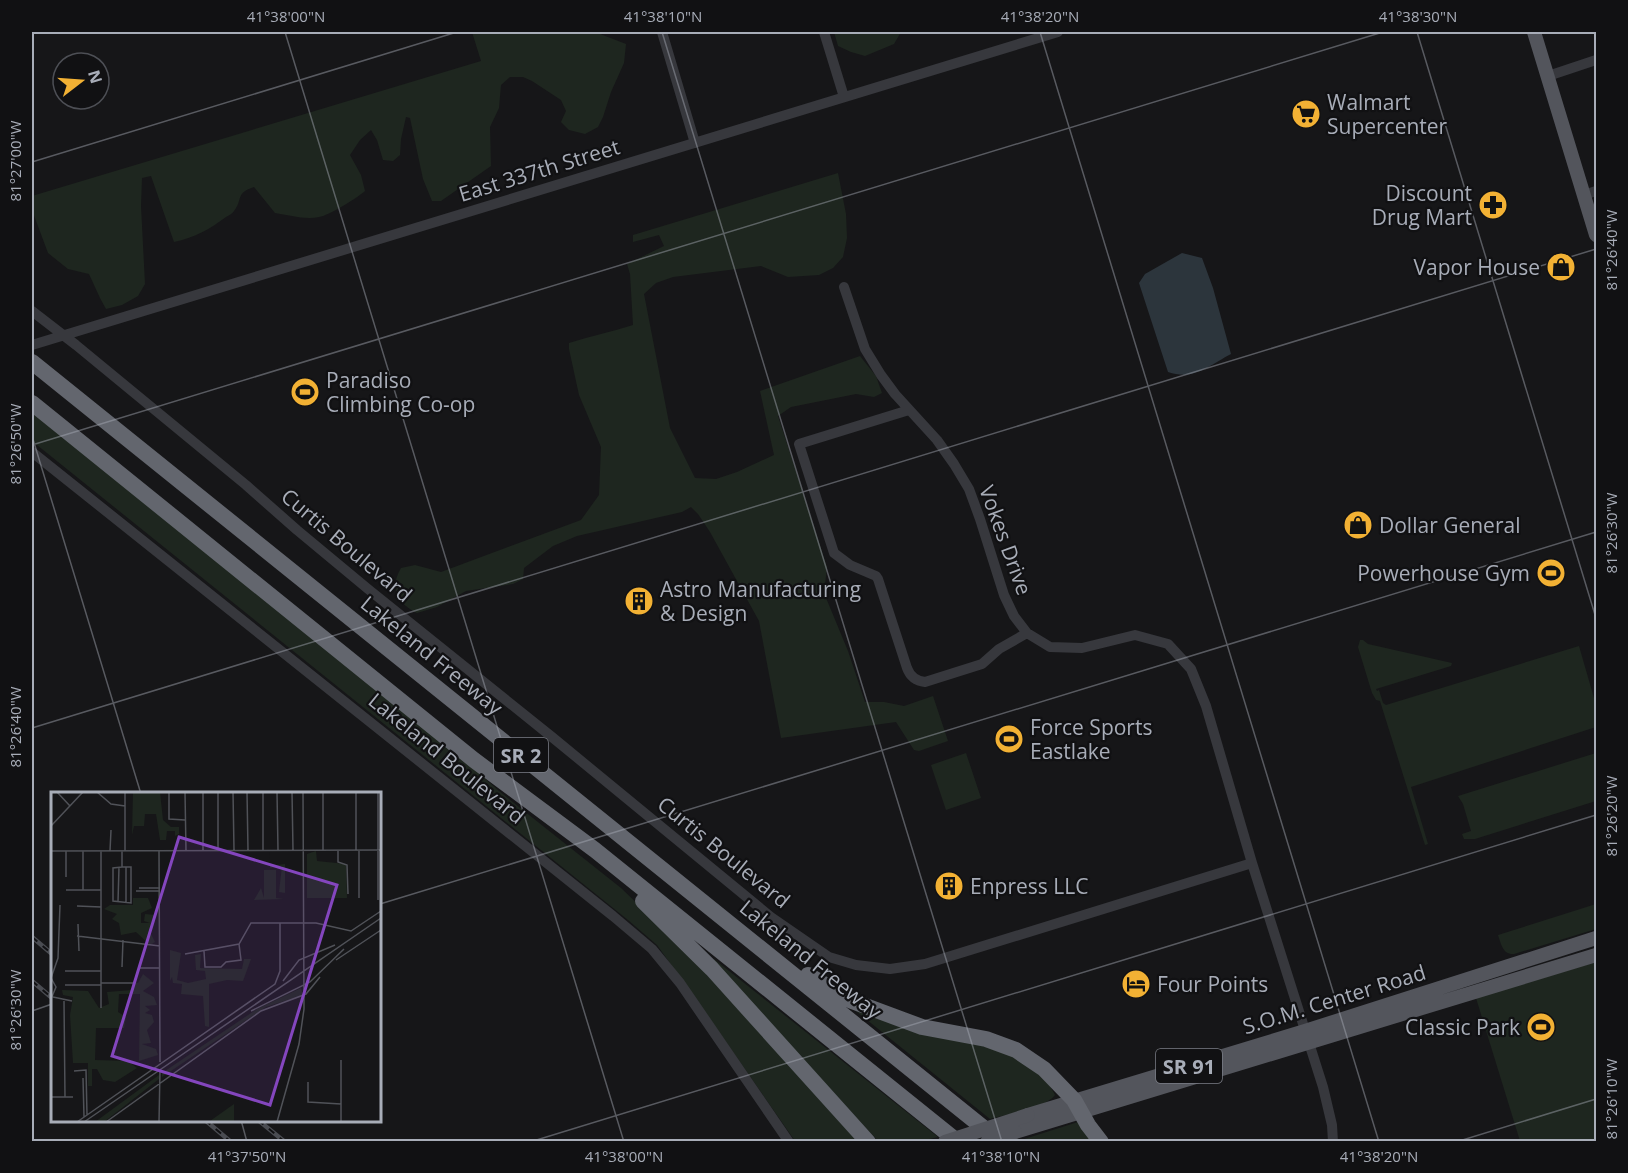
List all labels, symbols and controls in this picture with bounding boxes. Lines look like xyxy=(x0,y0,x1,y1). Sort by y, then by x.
text: 41°38'00"N xyxy=(247,6,325,26)
text: 41°38'10"N xyxy=(624,6,702,26)
text: 41°38'20"N xyxy=(1001,6,1079,26)
text: 41°38'30"N xyxy=(1379,6,1457,26)
north arrow xyxy=(51,51,111,111)
text: N xyxy=(83,67,108,86)
place label: Walmart Supercenter xyxy=(1327,88,1448,140)
supermarket icon: Walmart Supercenter xyxy=(1290,98,1322,130)
text: 81°27'00"W xyxy=(5,120,25,202)
street label: East 337th Street xyxy=(455,132,623,208)
place label: Discount Drug Mart xyxy=(1372,179,1472,231)
pharmacy icon: Discount Drug Mart xyxy=(1477,189,1509,221)
text: 81°26'40"W xyxy=(1601,209,1621,291)
shop icon: Vapor House xyxy=(1545,251,1577,283)
place label: Vapor House xyxy=(1413,253,1540,281)
place label: Paradiso Climbing Co-op xyxy=(326,366,475,418)
sports icon: Paradiso Climbing Co-op xyxy=(289,376,321,408)
text: 81°26'50"W xyxy=(5,403,25,485)
street label: Vokes Drive xyxy=(973,481,1039,599)
street label: Curtis Boulevard xyxy=(276,482,418,608)
text: 81°26'30"W xyxy=(1601,492,1621,574)
shop icon: Dollar General xyxy=(1342,509,1374,541)
place label: Dollar General xyxy=(1379,511,1520,539)
sports icon: Powerhouse Gym xyxy=(1535,557,1567,589)
place label: Powerhouse Gym xyxy=(1357,559,1530,587)
place label: Astro Manufacturing & Design xyxy=(660,575,861,627)
building icon: Astro Manufacturing & Design xyxy=(623,585,655,617)
street label: Lakeland Freeway xyxy=(355,589,509,721)
text: 81°26'40"W xyxy=(5,686,25,768)
street label: Lakeland Boulevard xyxy=(363,686,531,830)
place label: Force Sports Eastlake xyxy=(1030,713,1152,765)
sports icon: Force Sports Eastlake xyxy=(993,723,1025,755)
road number: SR 2 xyxy=(494,738,548,772)
text: 81°26'20"W xyxy=(1601,775,1621,857)
street label: Curtis Boulevard xyxy=(652,790,796,914)
inset map xyxy=(51,792,381,1122)
building icon: Enpress LLC xyxy=(933,870,965,902)
place label: Enpress LLC xyxy=(970,872,1088,900)
street label: Lakeland Freeway xyxy=(734,893,888,1025)
street label: S.O.M. Center Road xyxy=(1239,958,1429,1040)
hotel icon: Four Points xyxy=(1120,968,1152,1000)
text: 81°26'30"W xyxy=(5,969,25,1051)
place label: Four Points xyxy=(1157,970,1268,998)
sports icon: Classic Park xyxy=(1525,1011,1557,1043)
place label: Classic Park xyxy=(1405,1013,1520,1041)
road number: SR 91 xyxy=(1156,1049,1222,1083)
text: 81°26'10"W xyxy=(1601,1058,1621,1140)
text: 41°37'50"N xyxy=(208,1146,286,1166)
text: 41°38'00"N xyxy=(585,1146,663,1166)
text: 41°38'10"N xyxy=(962,1146,1040,1166)
text: 41°38'20"N xyxy=(1340,1146,1418,1166)

